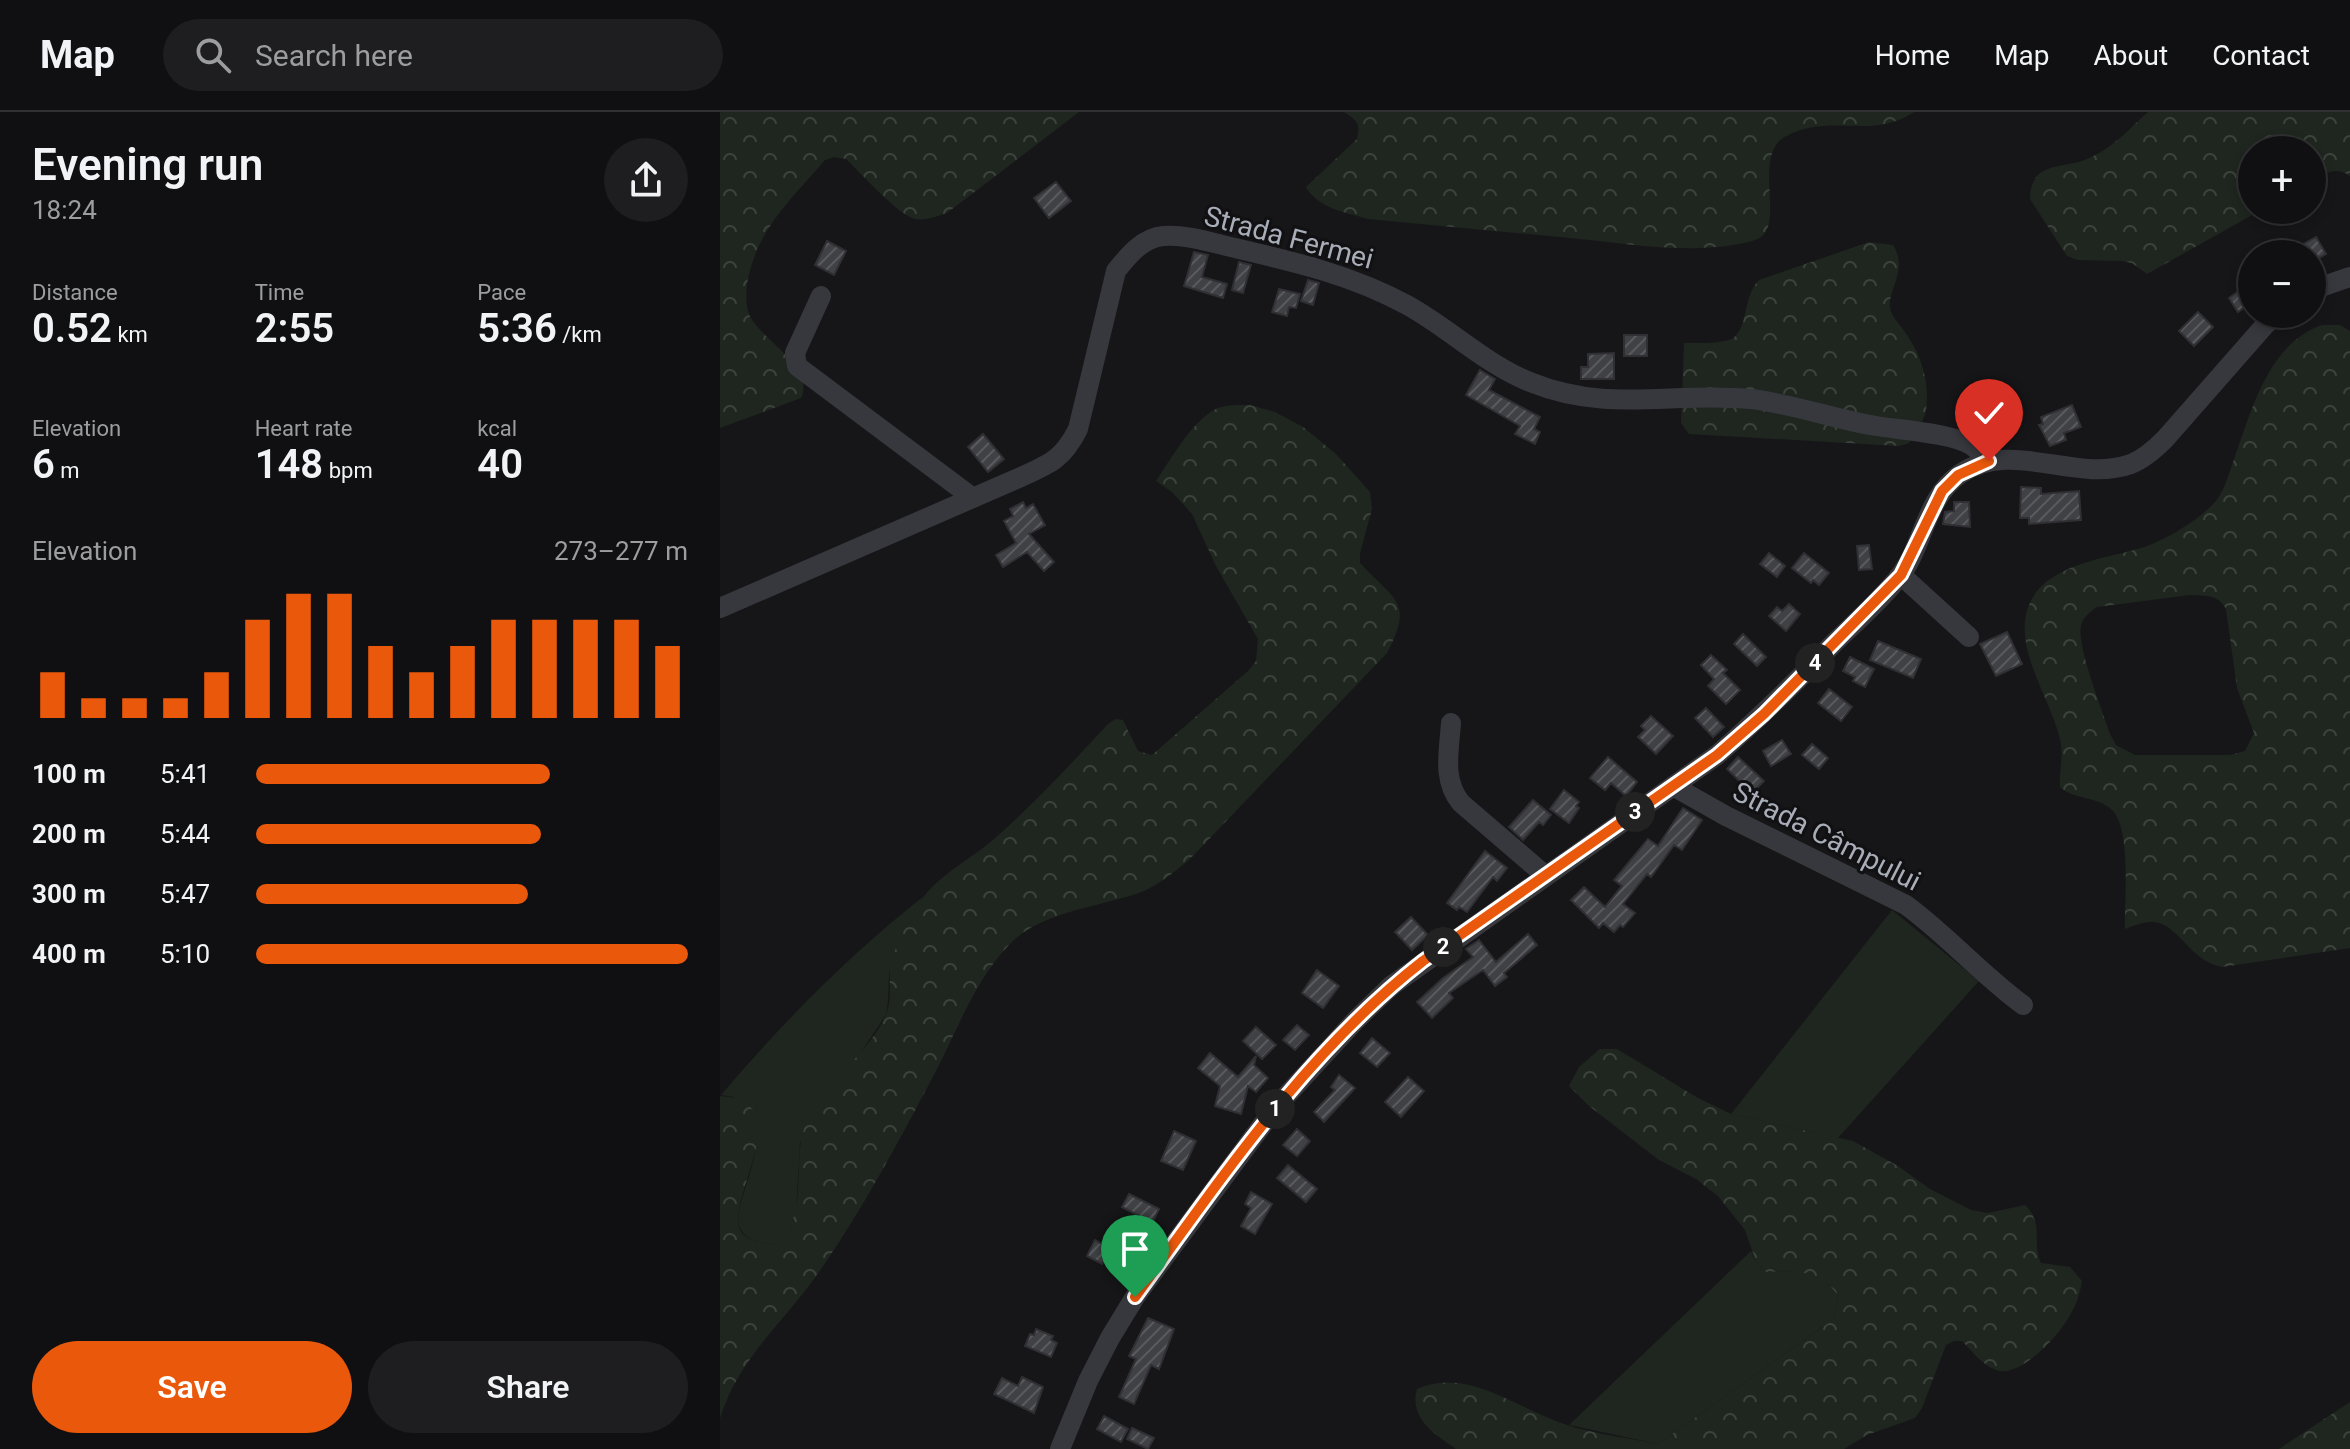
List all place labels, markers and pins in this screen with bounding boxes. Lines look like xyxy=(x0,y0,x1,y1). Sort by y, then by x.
pin xyxy=(1955,379,2023,461)
pin: 4 xyxy=(1795,643,1835,683)
pin: 3 xyxy=(1615,792,1655,832)
pin: 2 xyxy=(1423,927,1463,967)
pin: 1 xyxy=(1255,1089,1295,1129)
pin xyxy=(1101,1215,1169,1297)

